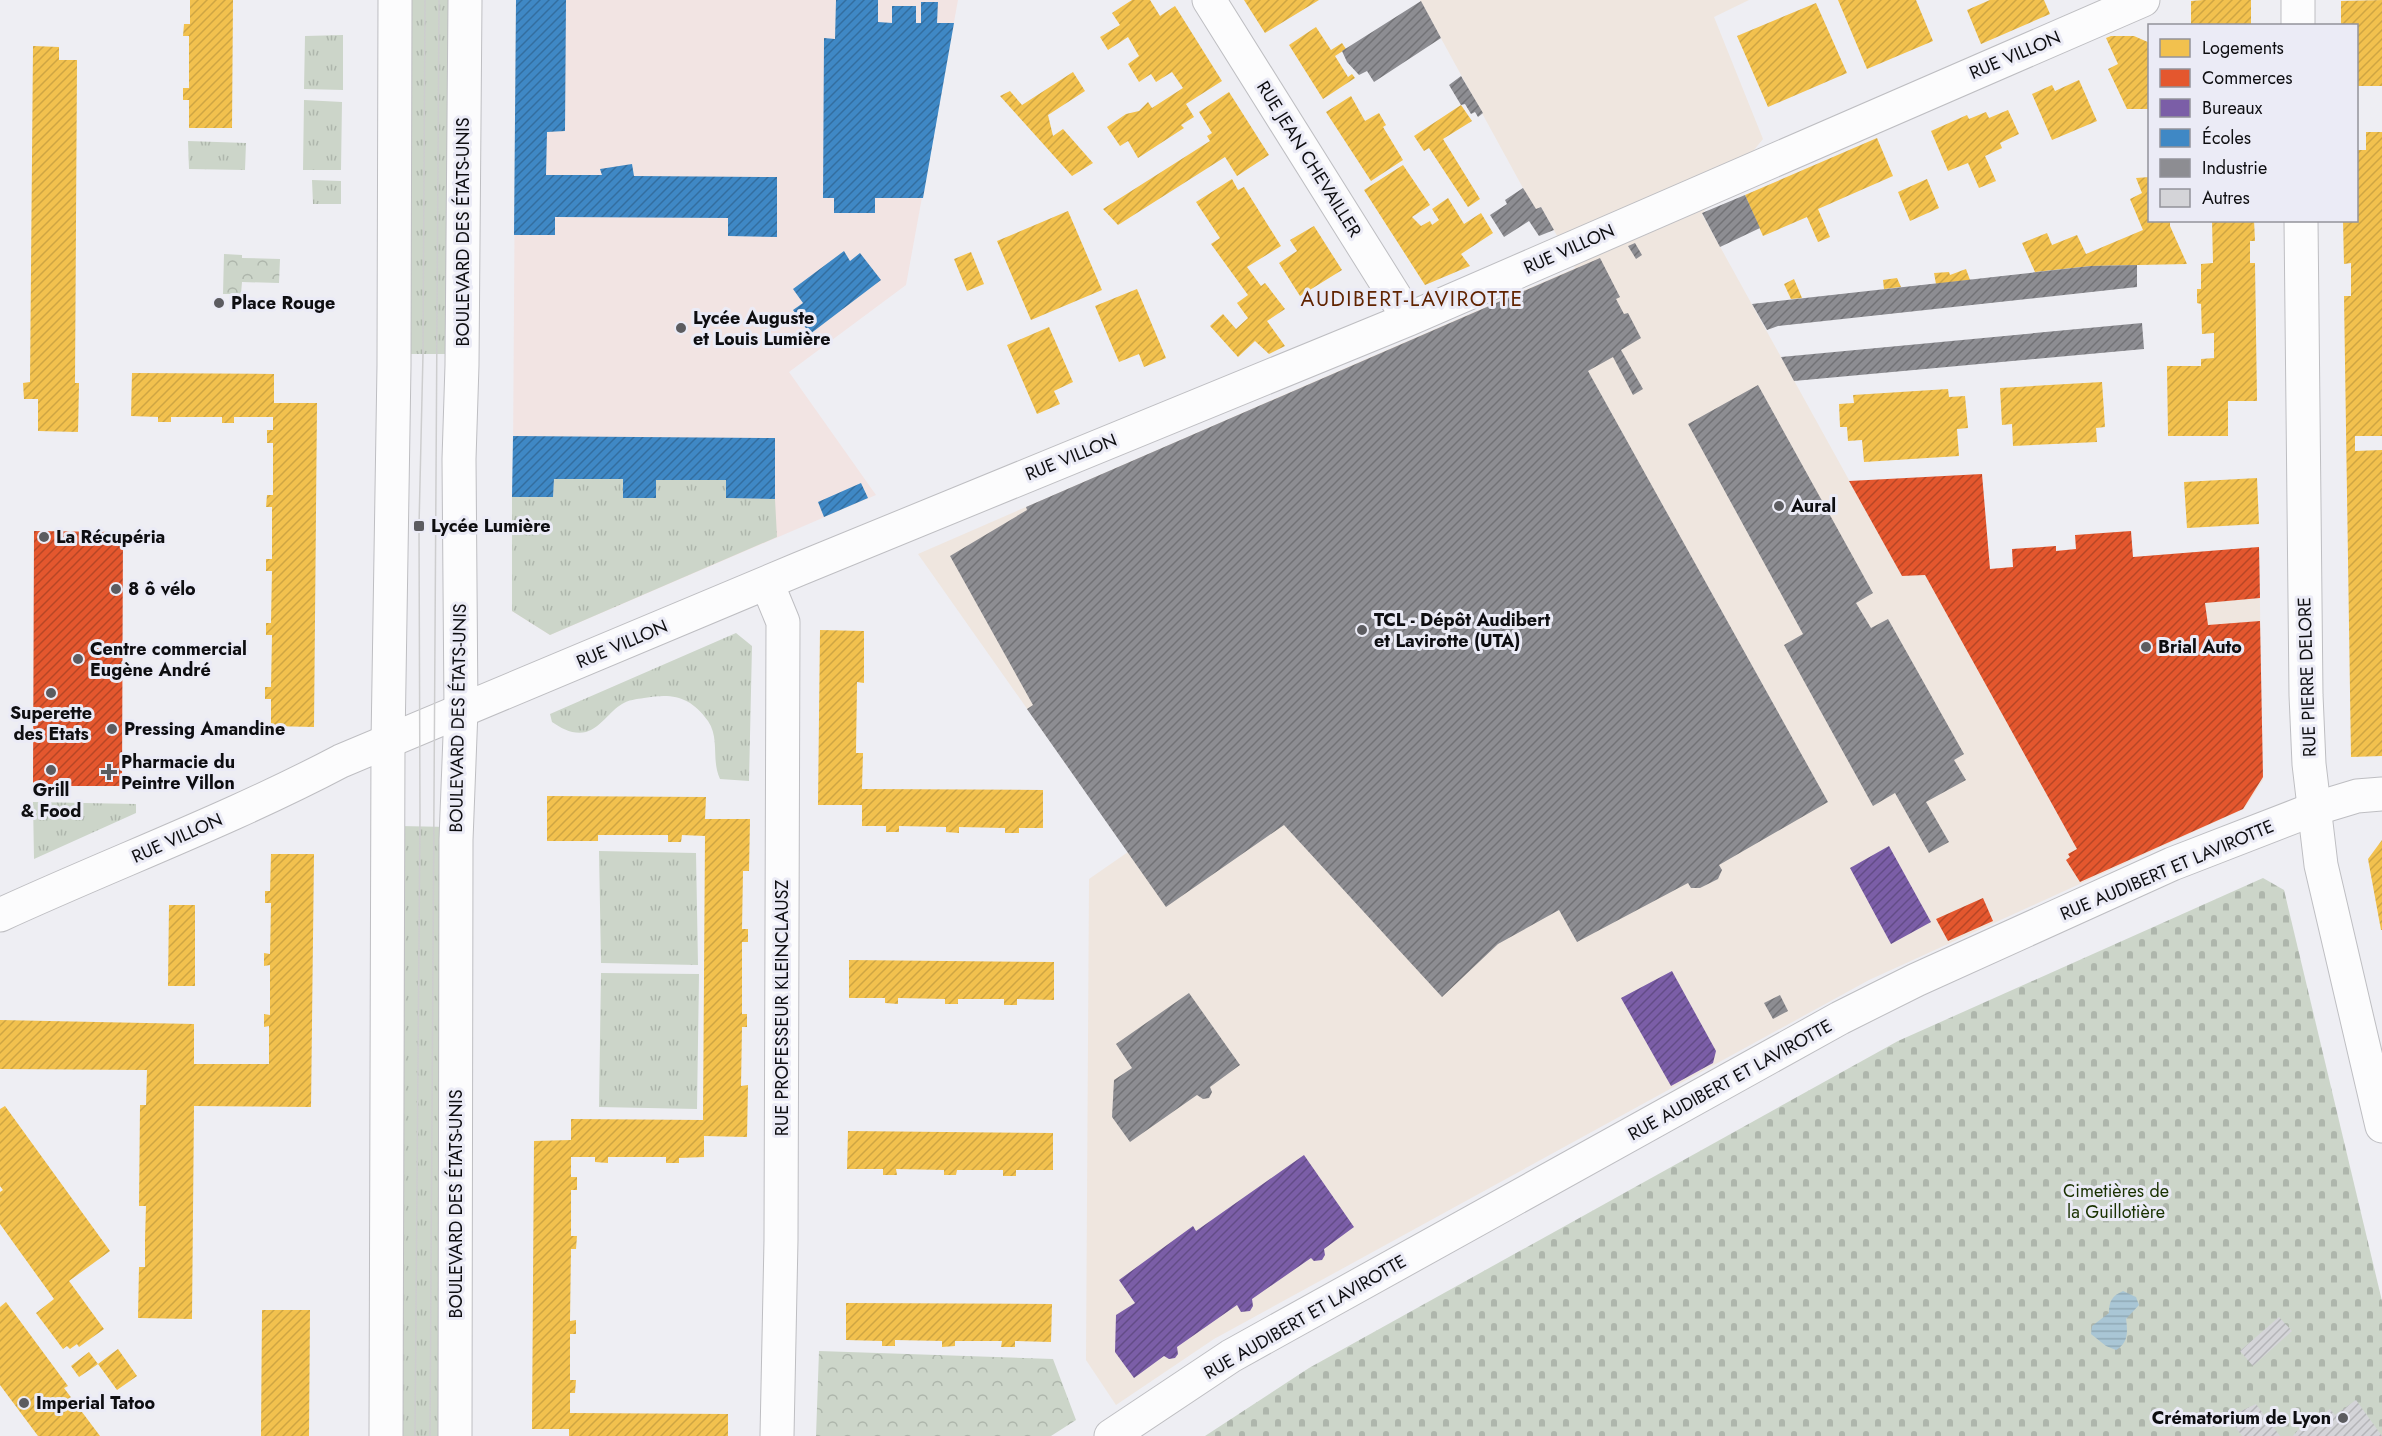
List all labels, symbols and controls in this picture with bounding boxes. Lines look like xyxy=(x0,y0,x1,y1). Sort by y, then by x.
street label: RUE VILLON xyxy=(1965,24,2065,86)
legend xyxy=(2148,24,2358,222)
text: Logements xyxy=(2202,35,2284,61)
text: Commerces xyxy=(2202,65,2293,91)
street label: RUE JEAN CHEVAILLER xyxy=(1250,76,1368,242)
text: Bureaux xyxy=(2202,95,2263,121)
street label: BOULEVARD DES ÉTATS-UNIS xyxy=(450,117,476,347)
text: Écoles xyxy=(2202,125,2251,151)
text: Industrie xyxy=(2202,155,2267,181)
text: Autres xyxy=(2202,185,2250,211)
street label: RUE VILLON xyxy=(1520,217,1618,281)
district label: AUDIBERT-LAVIROTTE xyxy=(1301,284,1523,314)
place label: Place Rouge xyxy=(231,290,335,316)
marker: Place Rouge xyxy=(212,296,226,310)
place label: Lycée Auguste et Louis Lumière xyxy=(693,305,830,352)
marker: Lycée Auguste et Louis Lumière xyxy=(674,321,688,335)
street label: RUE VILLON xyxy=(1021,427,1121,487)
place label: Aural xyxy=(1790,493,1836,519)
marker: Aural xyxy=(1772,499,1786,513)
place label: Lycée Lumière xyxy=(431,513,551,539)
marker: Lycée Lumière xyxy=(412,519,426,533)
place label: La Récupéria xyxy=(56,524,165,550)
marker: La Récupéria xyxy=(37,530,51,544)
place label: 8 ô vélo xyxy=(128,576,196,602)
marker: 8 ô vélo xyxy=(109,582,123,596)
street label: RUE PIERRE DELORE xyxy=(2291,597,2323,757)
street label: BOULEVARD DES ÉTATS-UNIS xyxy=(443,603,473,833)
place label: TCL - Dépôt Audibert et Lavirotte (UTA) xyxy=(1374,607,1551,654)
street label: RUE VILLON xyxy=(572,613,672,675)
marker: TCL - Dépôt Audibert et Lavirotte (UTA) xyxy=(1355,623,1369,637)
place label: Brial Auto xyxy=(2158,634,2242,660)
place label: Centre commercial Eugène André xyxy=(90,636,247,683)
marker: Brial Auto xyxy=(2139,640,2153,654)
marker: Centre commercial Eugène André xyxy=(71,652,85,666)
marker: Superette des Etats xyxy=(44,686,58,700)
place label: Superette des Etats xyxy=(10,700,92,747)
place label: Pressing Amandine xyxy=(124,716,285,742)
marker: Pressing Amandine xyxy=(105,722,119,736)
place label: Pharmacie du Peintre Villon xyxy=(121,749,235,796)
marker: Grill & Food xyxy=(44,763,58,777)
marker: Pharmacie du Peintre Villon xyxy=(102,765,116,779)
place label: Grill & Food xyxy=(21,777,81,824)
street label: RUE VILLON xyxy=(128,806,226,870)
street label: RUE AUDIBERT ET LAVIROTTE xyxy=(2056,813,2278,927)
street label: RUE PROFESSEUR KLEINCLAUSZ xyxy=(769,880,795,1136)
street label: RUE AUDIBERT ET LAVIROTTE xyxy=(1623,1013,1837,1147)
street label: BOULEVARD DES ÉTATS-UNIS xyxy=(443,1089,469,1319)
park label: Cimetières de la Guillotière xyxy=(2063,1178,2169,1225)
street label: RUE AUDIBERT ET LAVIROTTE xyxy=(1199,1248,1411,1386)
place label: Imperial Tatoo xyxy=(36,1390,156,1416)
marker: Imperial Tatoo xyxy=(17,1396,31,1410)
place label: Crématorium de Lyon xyxy=(2152,1405,2331,1431)
marker: Crématorium de Lyon xyxy=(2336,1411,2350,1425)

